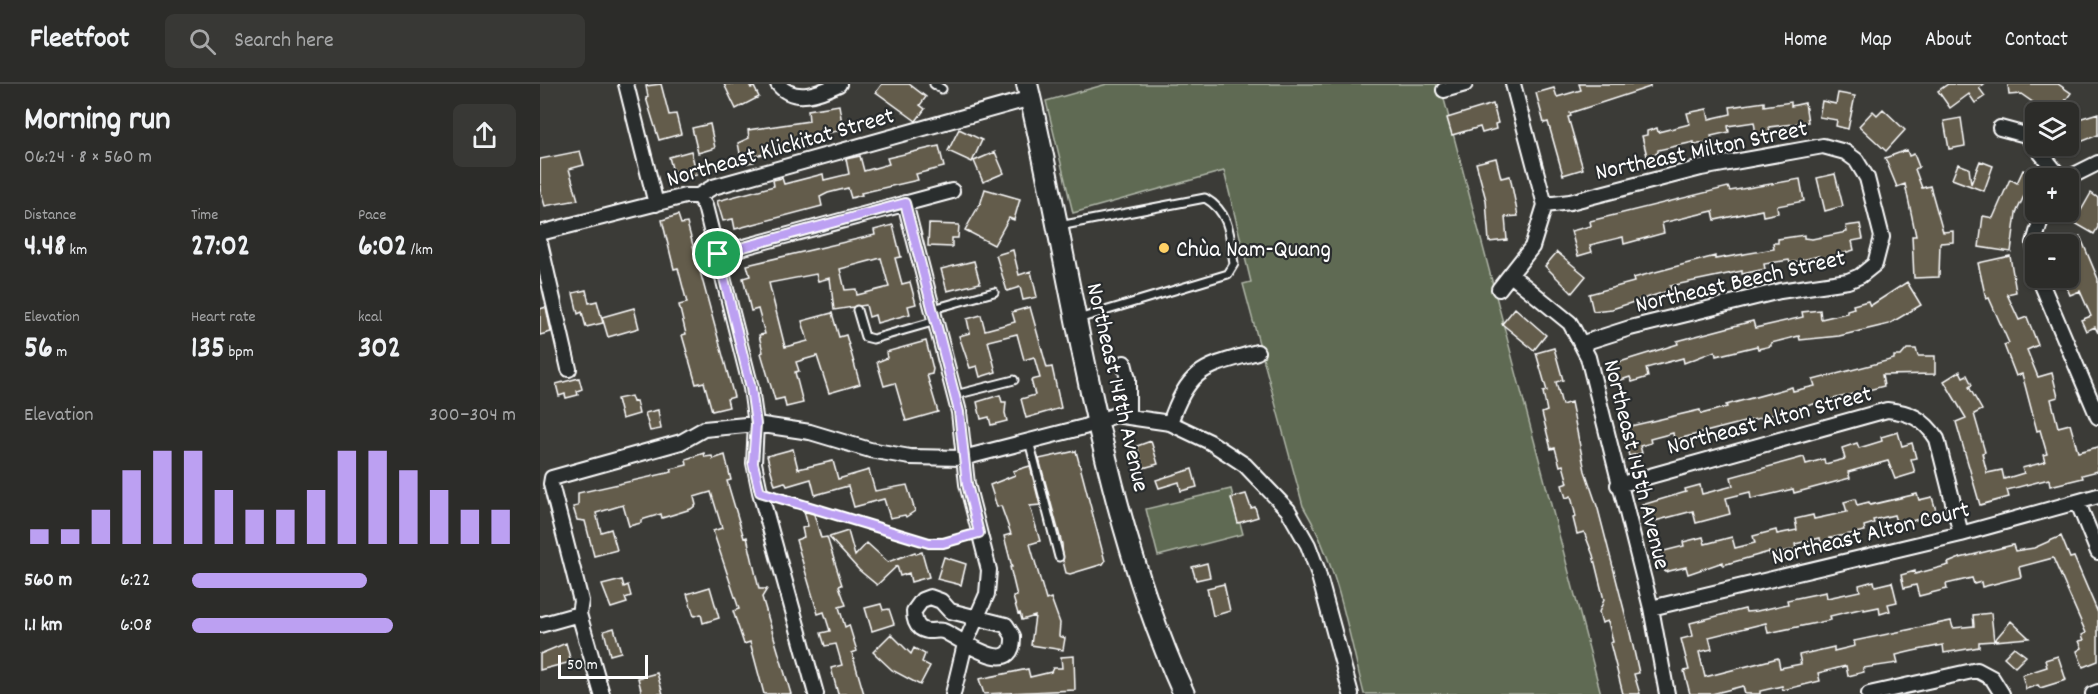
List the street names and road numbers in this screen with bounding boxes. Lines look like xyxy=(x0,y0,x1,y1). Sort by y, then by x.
street label: Northeast Klickitat Street xyxy=(663,100,899,198)
street label: Northeast Milton Street xyxy=(1592,113,1811,191)
street label: Northeast Beech Street xyxy=(1632,242,1849,324)
street label: Northeast 148th Avenue xyxy=(1076,280,1157,495)
street label: Northeast 145th Avenue xyxy=(1593,356,1678,573)
street label: Northeast Alton Street xyxy=(1664,378,1876,466)
street label: Northeast Alton Court xyxy=(1768,494,1974,576)

